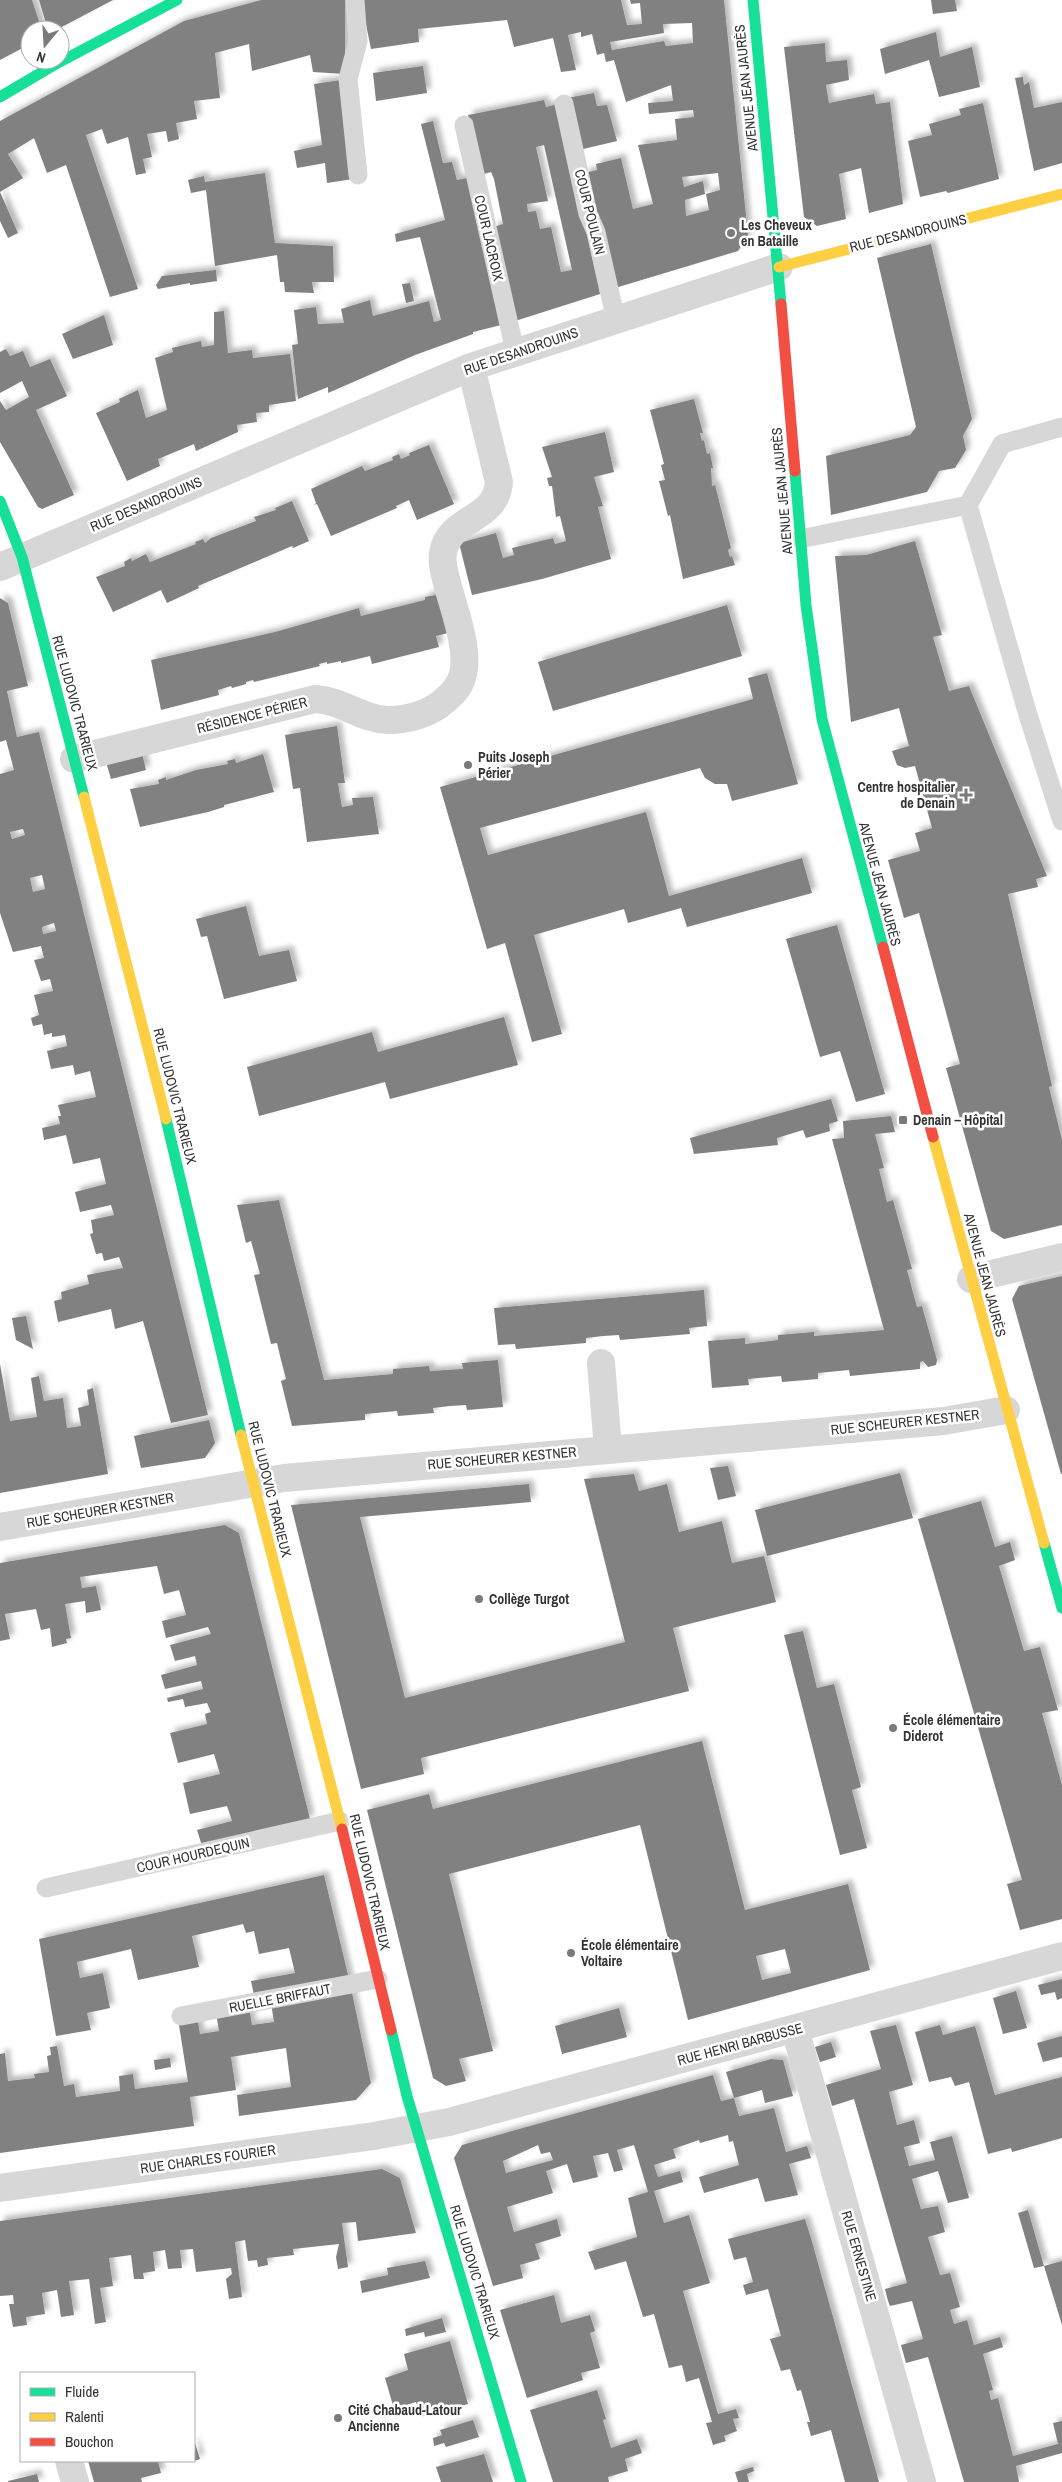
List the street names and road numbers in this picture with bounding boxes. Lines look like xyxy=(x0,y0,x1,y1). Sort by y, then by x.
street label: AVENUE JEAN JAURÈS xyxy=(730,23,762,153)
street label: COUR POULAIN xyxy=(571,167,609,257)
street label: COUR LACROIX xyxy=(470,193,508,283)
street label: RUE DESANDROUINS xyxy=(848,210,969,256)
street label: RUE DESANDROUINS xyxy=(461,323,581,379)
street label: AVENUE JEAN JAURÈS xyxy=(767,426,797,556)
street label: RUE DESANDROUINS xyxy=(87,472,205,536)
street label: RUE LUDOVIC TRARIEUX xyxy=(48,633,102,773)
street label: RÉSIDENCE PÉRIER xyxy=(195,693,309,737)
street label: AVENUE JEAN JAURÈS xyxy=(855,819,905,948)
street label: RUE LUDOVIC TRARIEUX xyxy=(149,1026,201,1166)
street label: AVENUE JEAN JAURÈS xyxy=(960,1210,1010,1339)
street label: RUE SCHEURER KESTNER xyxy=(830,1405,980,1439)
street label: RUE LUDOVIC TRARIEUX xyxy=(244,1419,296,1559)
street label: RUE SCHEURER KESTNER xyxy=(427,1443,577,1473)
street label: RUE SCHEURER KESTNER xyxy=(25,1488,175,1532)
street label: RUE LUDOVIC TRARIEUX xyxy=(346,1812,395,1952)
street label: COUR HOURDEQUIN xyxy=(135,1833,251,1877)
street label: RUELLE BRIFFAUT xyxy=(228,1979,332,2017)
street label: RUE HENRI BARBUSSE xyxy=(675,2019,805,2069)
street label: RUE CHARLES FOURIER xyxy=(139,2141,277,2177)
street label: RUE LUDOVIC TRARIEUX xyxy=(446,2203,504,2342)
street label: RUE ERNESTINE xyxy=(838,2209,880,2303)

